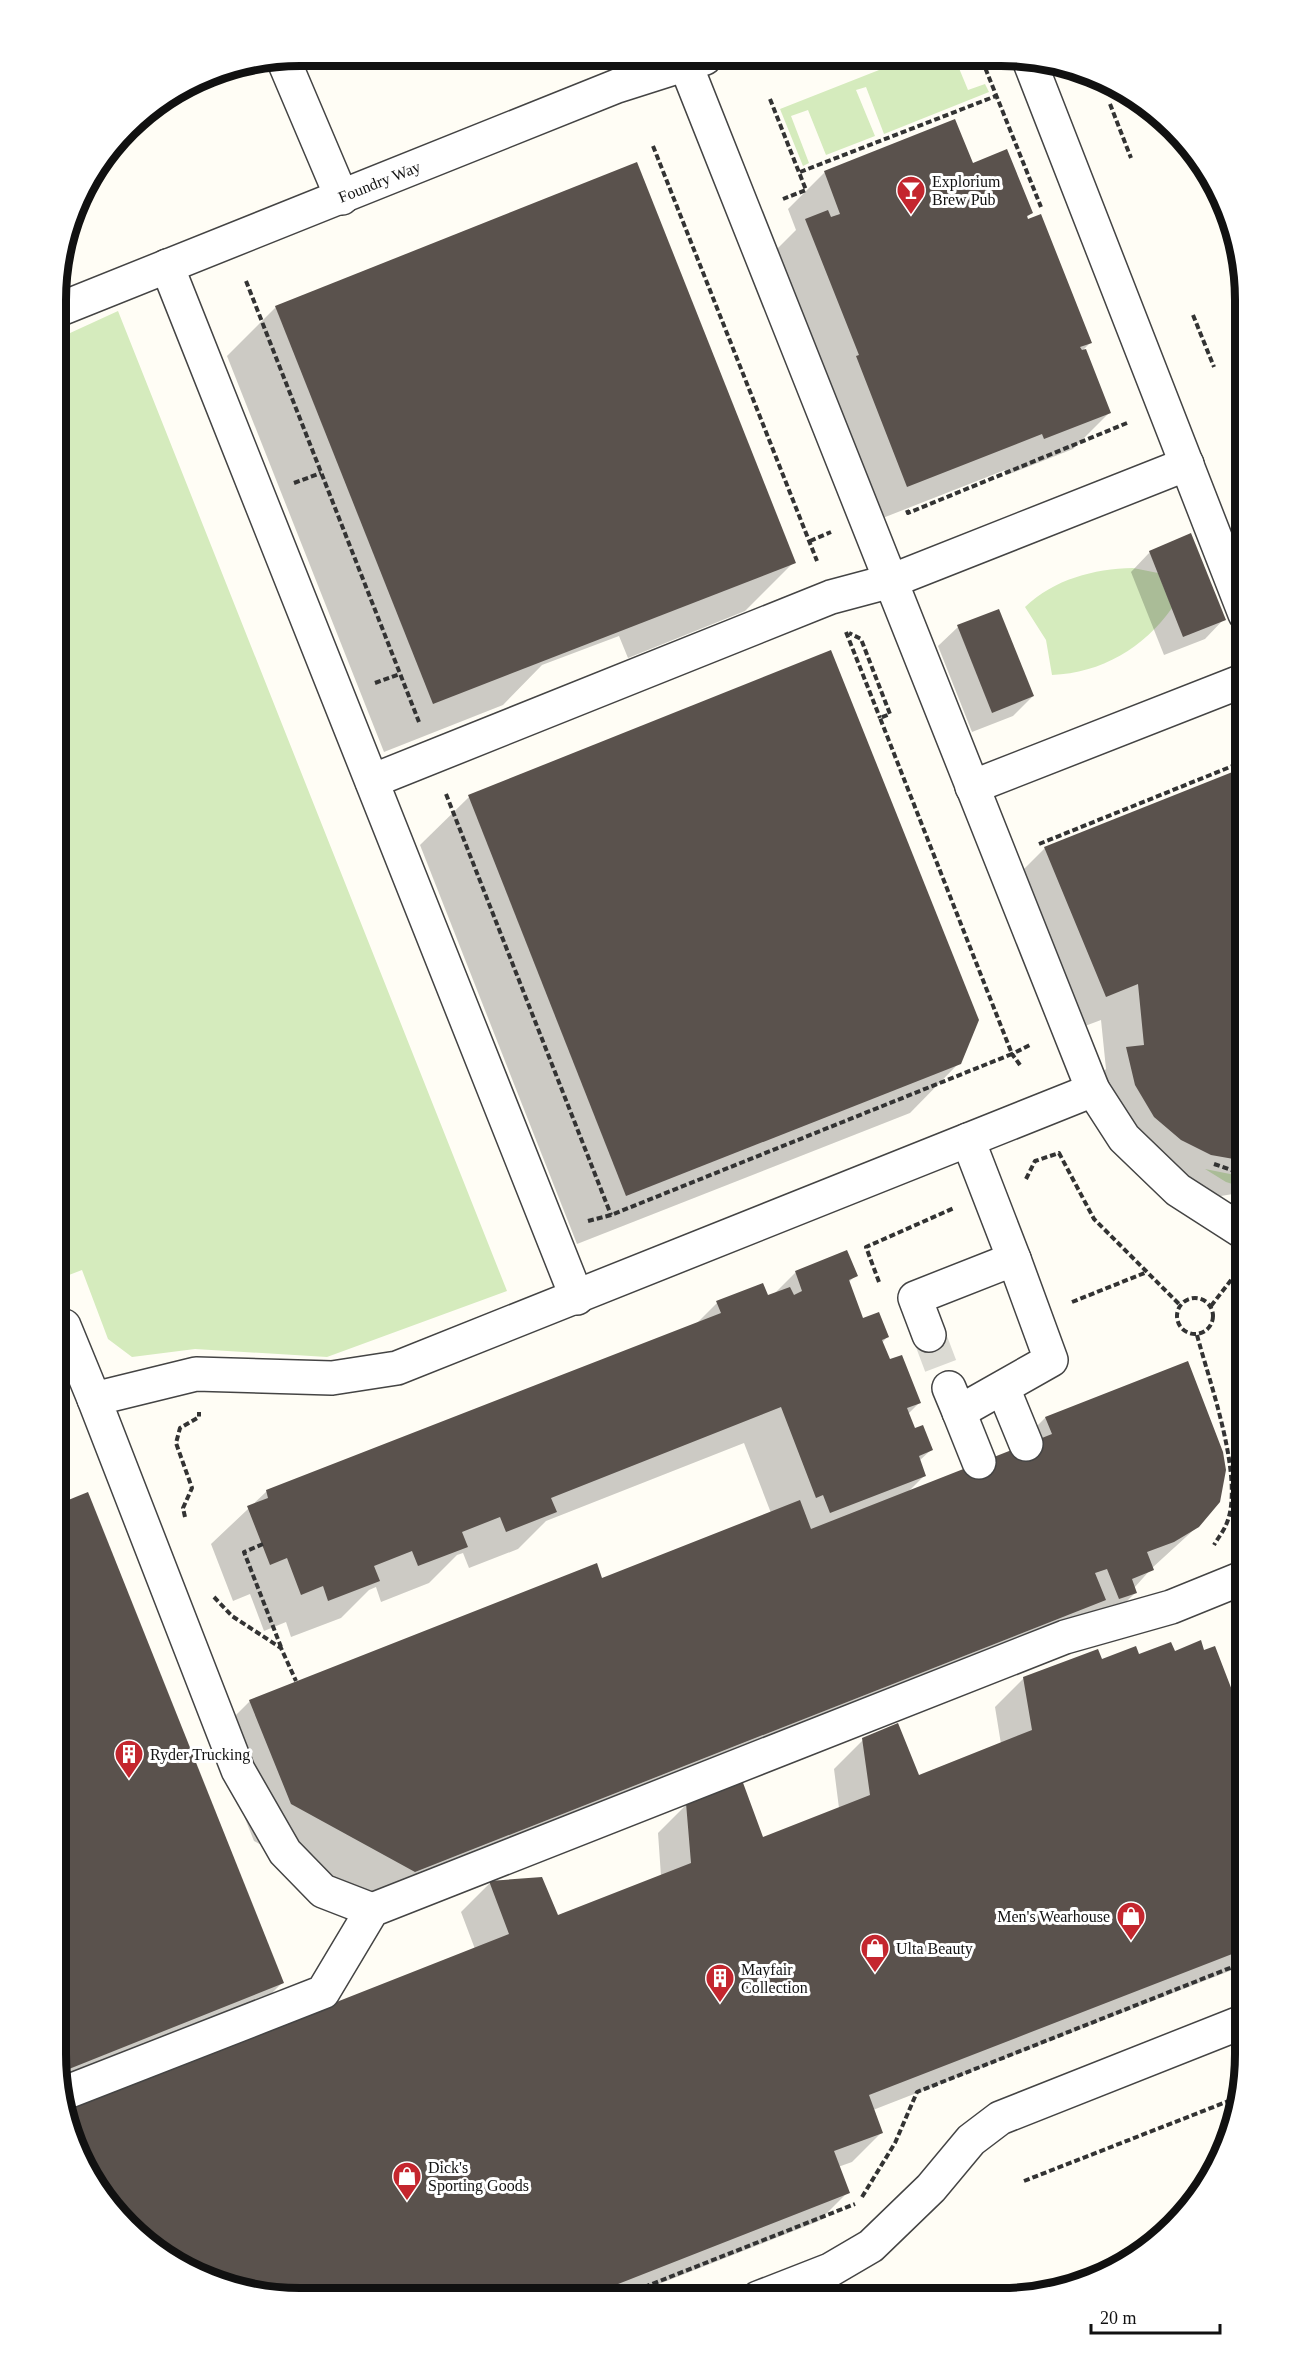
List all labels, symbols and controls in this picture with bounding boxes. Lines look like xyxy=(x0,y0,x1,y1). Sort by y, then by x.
street label: Foundry Way xyxy=(336,158,423,206)
place label: Explorium Brew Pub xyxy=(932,173,1001,208)
bar icon: Explorium Brew Pub xyxy=(895,174,927,216)
building icon: Ryder Trucking xyxy=(113,1738,145,1780)
place label: Ryder Trucking xyxy=(150,1746,250,1764)
shop icon: Men's Wearhouse xyxy=(1115,1900,1147,1942)
place label: Men's Wearhouse xyxy=(997,1908,1110,1925)
shop icon: Ulta Beauty xyxy=(859,1932,891,1974)
place label: Ulta Beauty xyxy=(896,1940,973,1958)
place label: Mayfair Collection xyxy=(741,1961,808,1996)
building icon: Mayfair Collection xyxy=(704,1962,736,2004)
place label: Dick's Sporting Goods xyxy=(428,2159,529,2195)
shop icon: Dick's Sporting Goods xyxy=(391,2160,423,2202)
scale bar xyxy=(1091,2297,1220,2335)
text: 20 m xyxy=(1100,2308,1137,2328)

